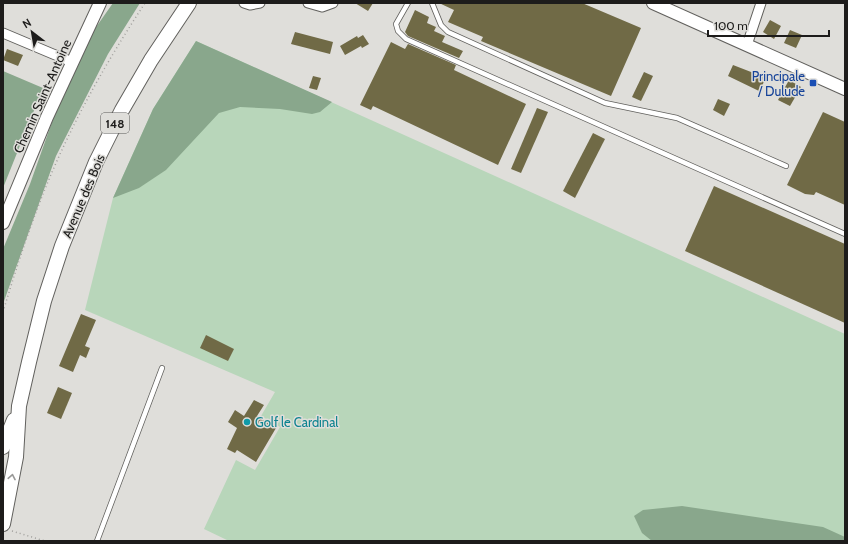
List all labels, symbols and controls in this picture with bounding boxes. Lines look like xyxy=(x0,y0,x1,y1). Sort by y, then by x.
north arrow xyxy=(12,12,52,52)
scale bar xyxy=(708,12,829,38)
text: N xyxy=(20,15,34,31)
text: 100 m xyxy=(714,18,748,33)
street label: Chemin Saint-Antoine xyxy=(10,36,74,155)
place label: Principale / Dulude xyxy=(752,68,805,99)
marker: Principale / Dulude xyxy=(808,78,818,88)
road number: 148 xyxy=(101,113,129,133)
street label: Avenue des Bois xyxy=(58,151,108,240)
place label: Golf le Cardinal xyxy=(255,414,338,430)
marker: Golf le Cardinal xyxy=(242,417,252,427)
one-way arrow xyxy=(7,473,16,480)

